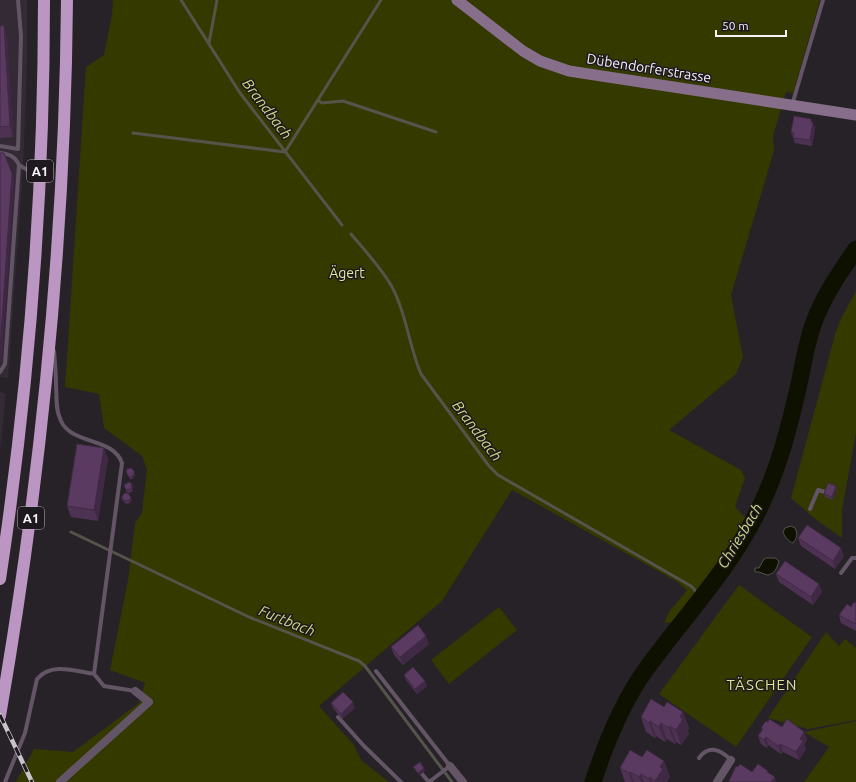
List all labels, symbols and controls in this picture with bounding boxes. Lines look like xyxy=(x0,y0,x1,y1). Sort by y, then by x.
scale bar xyxy=(716,12,786,38)
text: 50 m xyxy=(722,19,749,32)
street label: Dübendorferstrasse xyxy=(586,50,712,86)
water label: Brandbach xyxy=(239,75,296,142)
road number: A1 xyxy=(27,160,53,182)
park label: Ägert xyxy=(329,265,365,281)
water label: Brandbach xyxy=(449,397,506,464)
water label: Chriesbach xyxy=(714,500,766,571)
road number: A1 xyxy=(18,507,44,529)
water label: Furtbach xyxy=(257,602,318,639)
district label: TÄSCHEN xyxy=(726,676,798,693)

